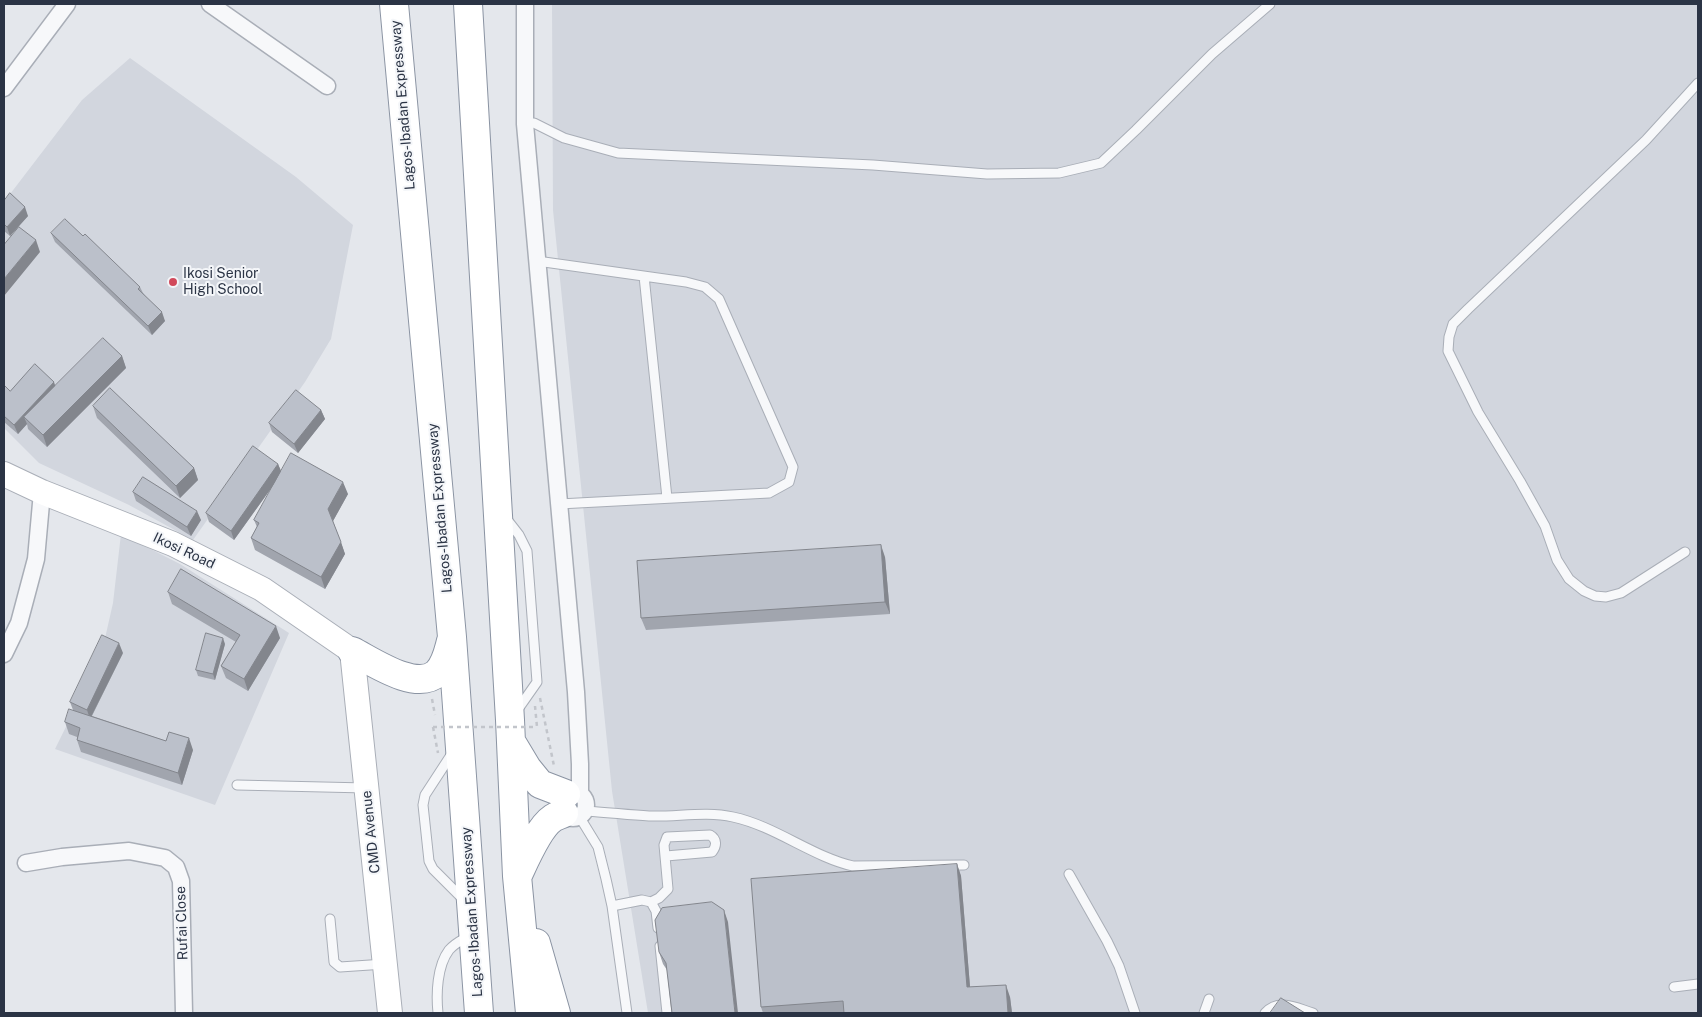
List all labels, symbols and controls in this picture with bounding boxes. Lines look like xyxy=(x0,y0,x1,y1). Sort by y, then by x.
street label: Lagos-Ibadan Expressway xyxy=(387,19,419,191)
place label: Ikosi Senior High School xyxy=(183,266,262,298)
marker: Ikosi Senior High School xyxy=(167,276,179,288)
street label: Lagos-Ibadan Expressway xyxy=(424,422,456,594)
street label: Ikosi Road xyxy=(150,529,218,573)
street label: CMD Avenue xyxy=(358,790,384,874)
street label: Lagos-Ibadan Expressway xyxy=(458,826,486,998)
street label: Rufai Close xyxy=(172,886,192,960)

